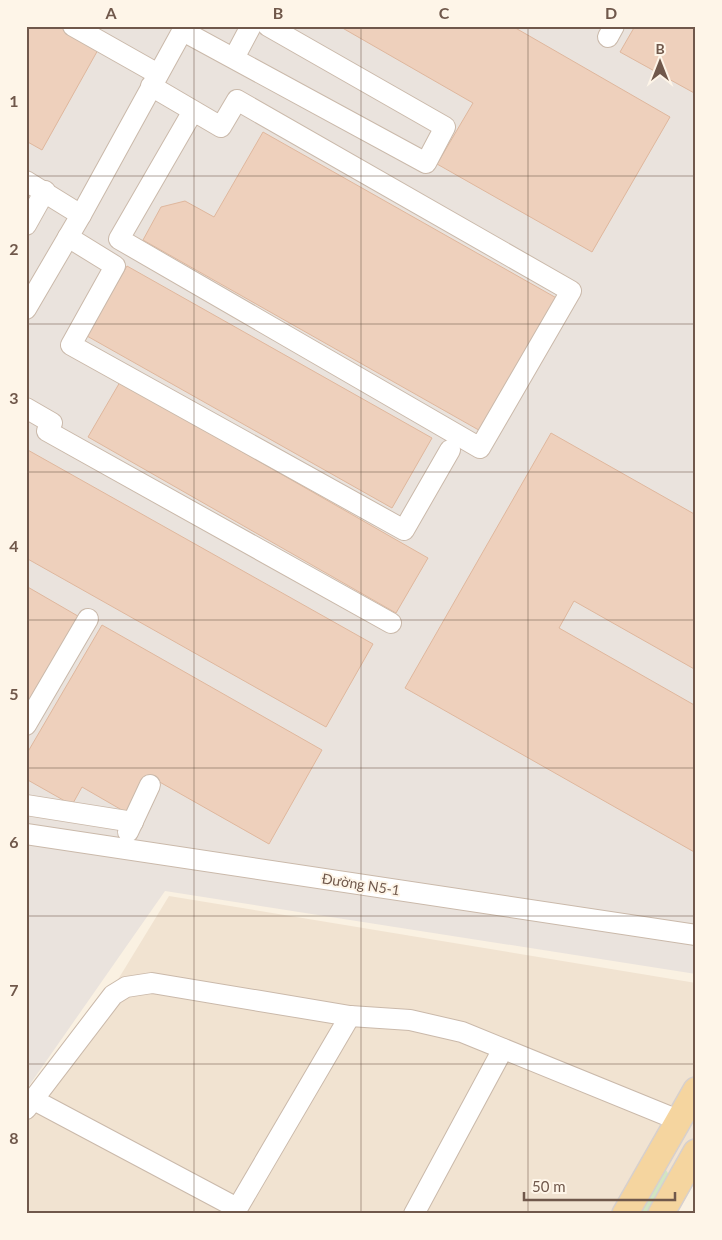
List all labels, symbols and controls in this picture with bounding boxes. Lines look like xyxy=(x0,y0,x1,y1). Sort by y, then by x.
text: A xyxy=(104,3,117,22)
text: B xyxy=(273,3,283,22)
text: C xyxy=(439,3,450,22)
text: D xyxy=(605,3,617,22)
north arrow xyxy=(634,38,684,88)
text: B xyxy=(655,40,665,57)
text: 1 xyxy=(9,91,19,110)
text: 2 xyxy=(9,239,19,258)
text: 3 xyxy=(9,388,19,407)
text: 4 xyxy=(9,536,19,555)
text: 5 xyxy=(9,684,19,703)
text: 6 xyxy=(9,832,19,851)
street label: Đường N5-1 xyxy=(321,869,401,899)
text: 7 xyxy=(9,980,19,999)
text: 8 xyxy=(9,1128,19,1147)
scale bar xyxy=(524,1170,676,1202)
text: 50 m xyxy=(532,1177,566,1195)

